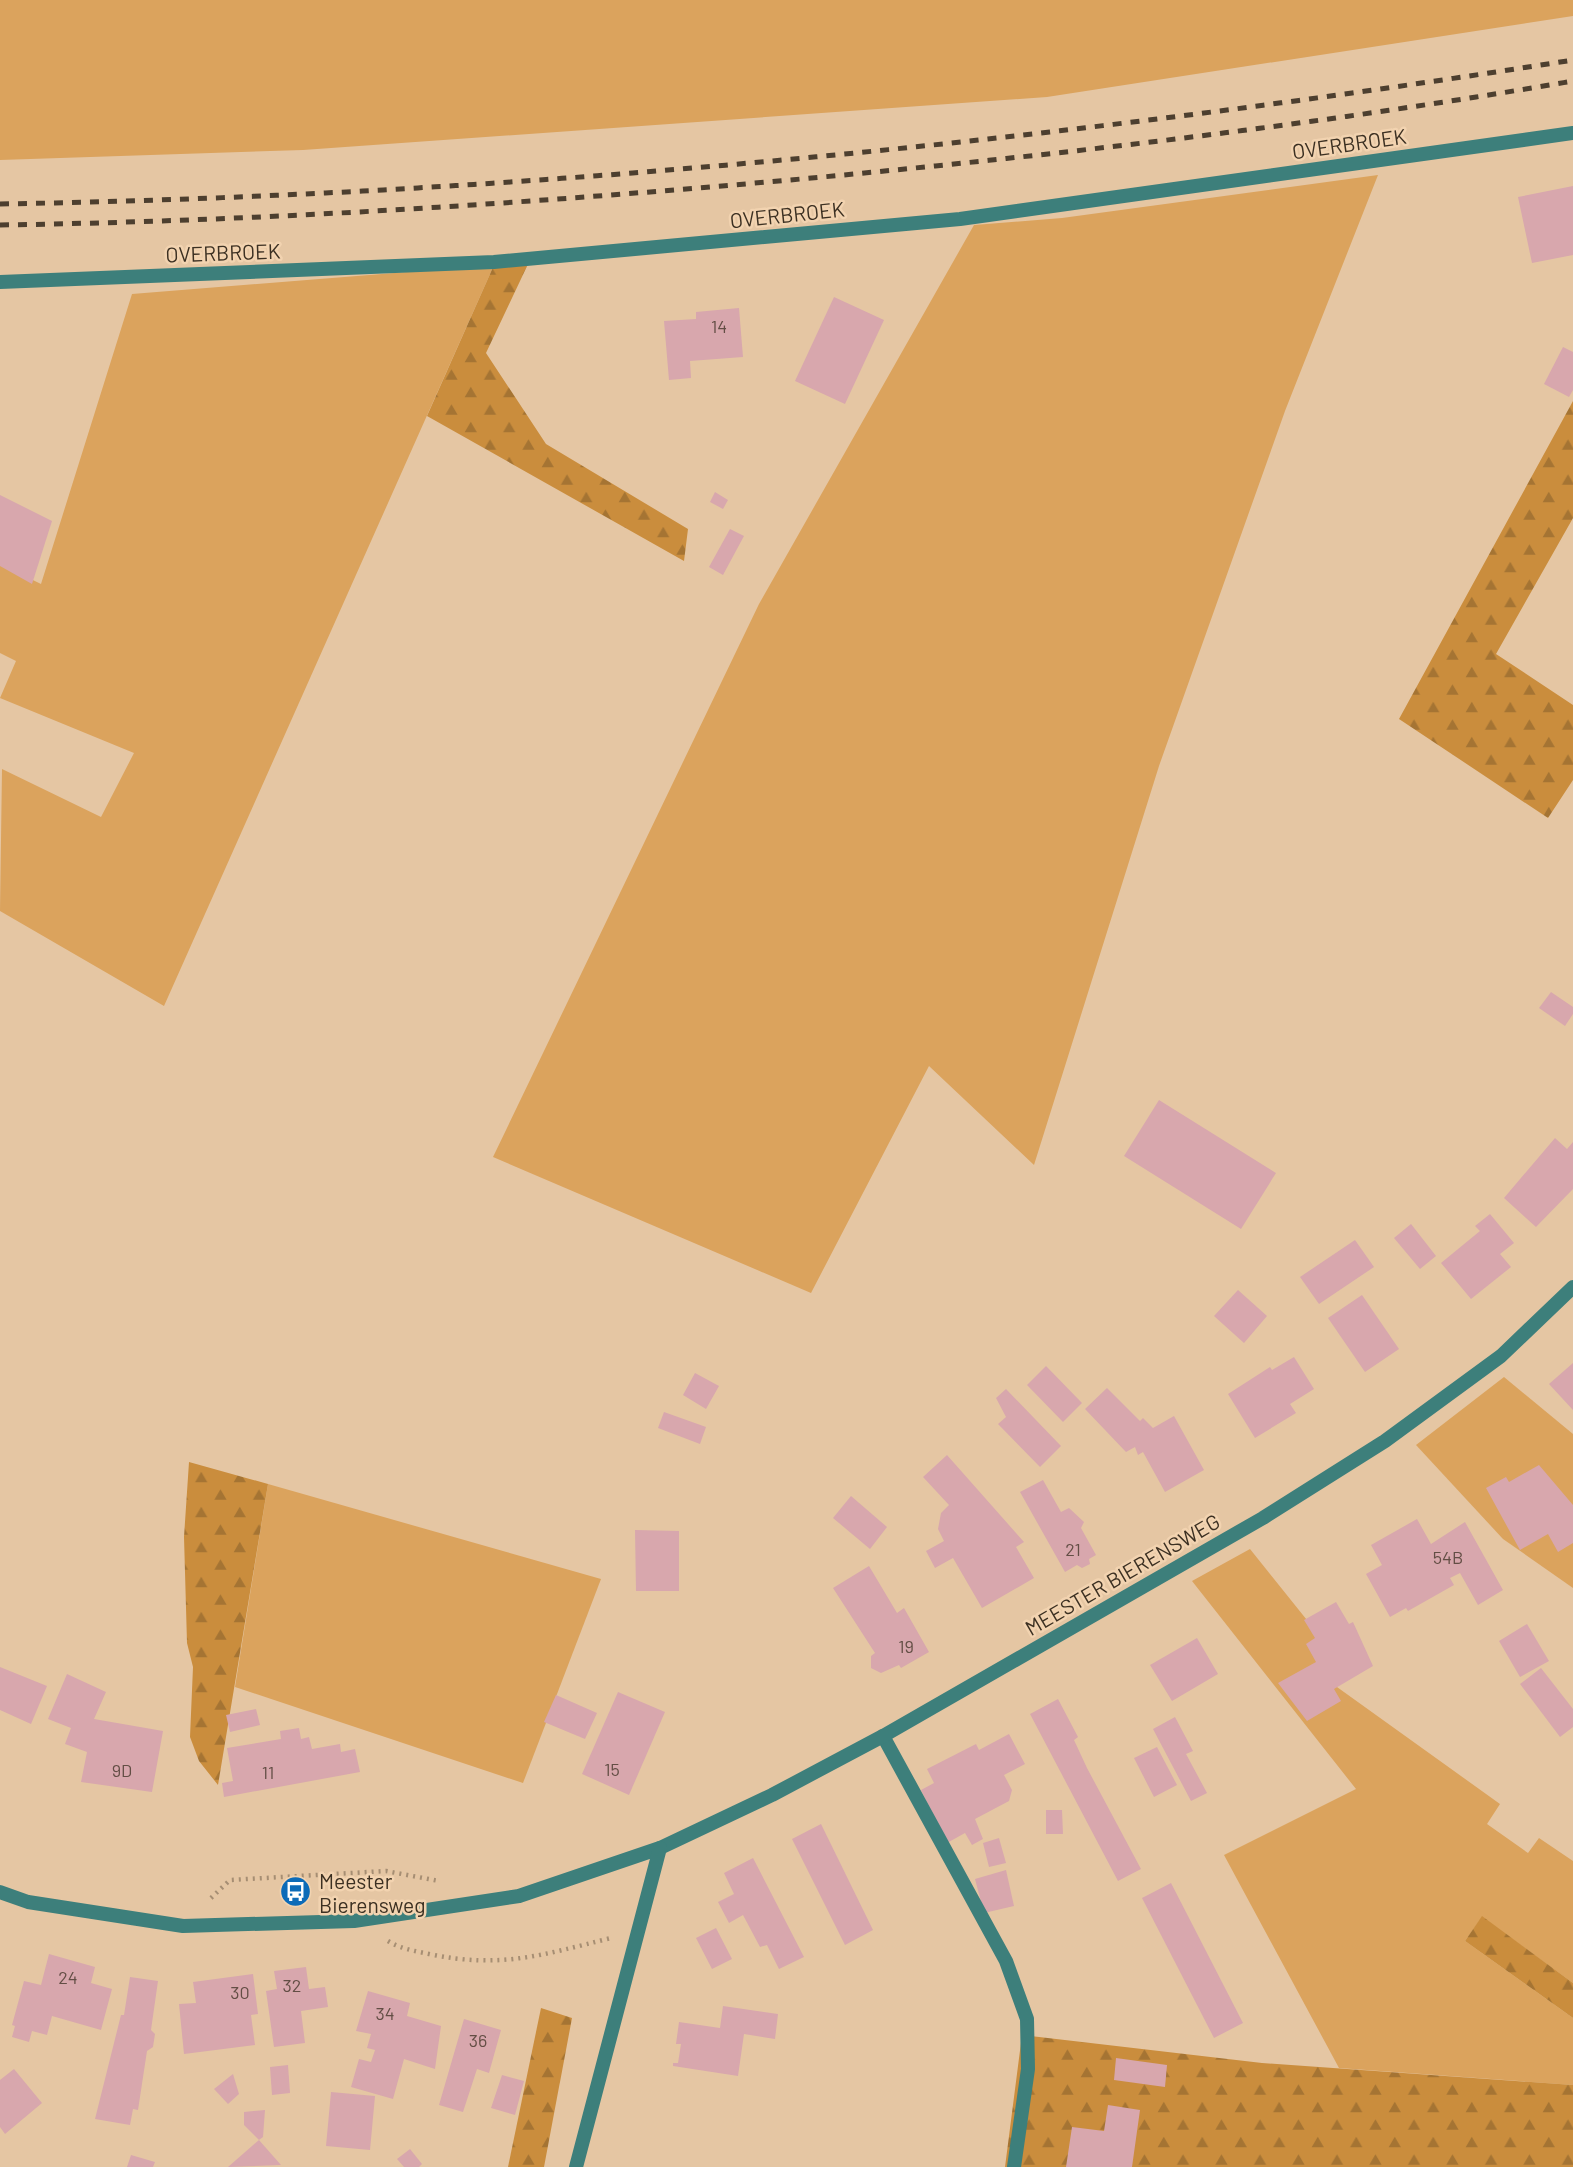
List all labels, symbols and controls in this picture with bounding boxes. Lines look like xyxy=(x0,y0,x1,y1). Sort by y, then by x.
street label: OVERBROEK xyxy=(1290,123,1408,163)
street label: OVERBROEK xyxy=(728,196,846,232)
street label: OVERBROEK xyxy=(165,237,281,267)
house number: 14 xyxy=(711,315,727,337)
street label: MEESTER BIERENSWEG xyxy=(1020,1508,1224,1640)
house number: 21 xyxy=(1065,1538,1081,1560)
house number: 54B xyxy=(1433,1546,1463,1568)
house number: 19 xyxy=(898,1635,914,1657)
house number: 15 xyxy=(604,1758,620,1780)
house number: 9D xyxy=(112,1759,132,1781)
house number: 11 xyxy=(262,1761,274,1783)
place label: Meester Bierensweg xyxy=(319,1868,425,1917)
bus stop icon: Meester Bierensweg xyxy=(279,1875,313,1909)
house number: 24 xyxy=(58,1966,78,1988)
house number: 32 xyxy=(283,1974,301,1996)
house number: 30 xyxy=(230,1981,250,2003)
house number: 34 xyxy=(375,2002,395,2024)
house number: 36 xyxy=(469,2029,487,2051)

